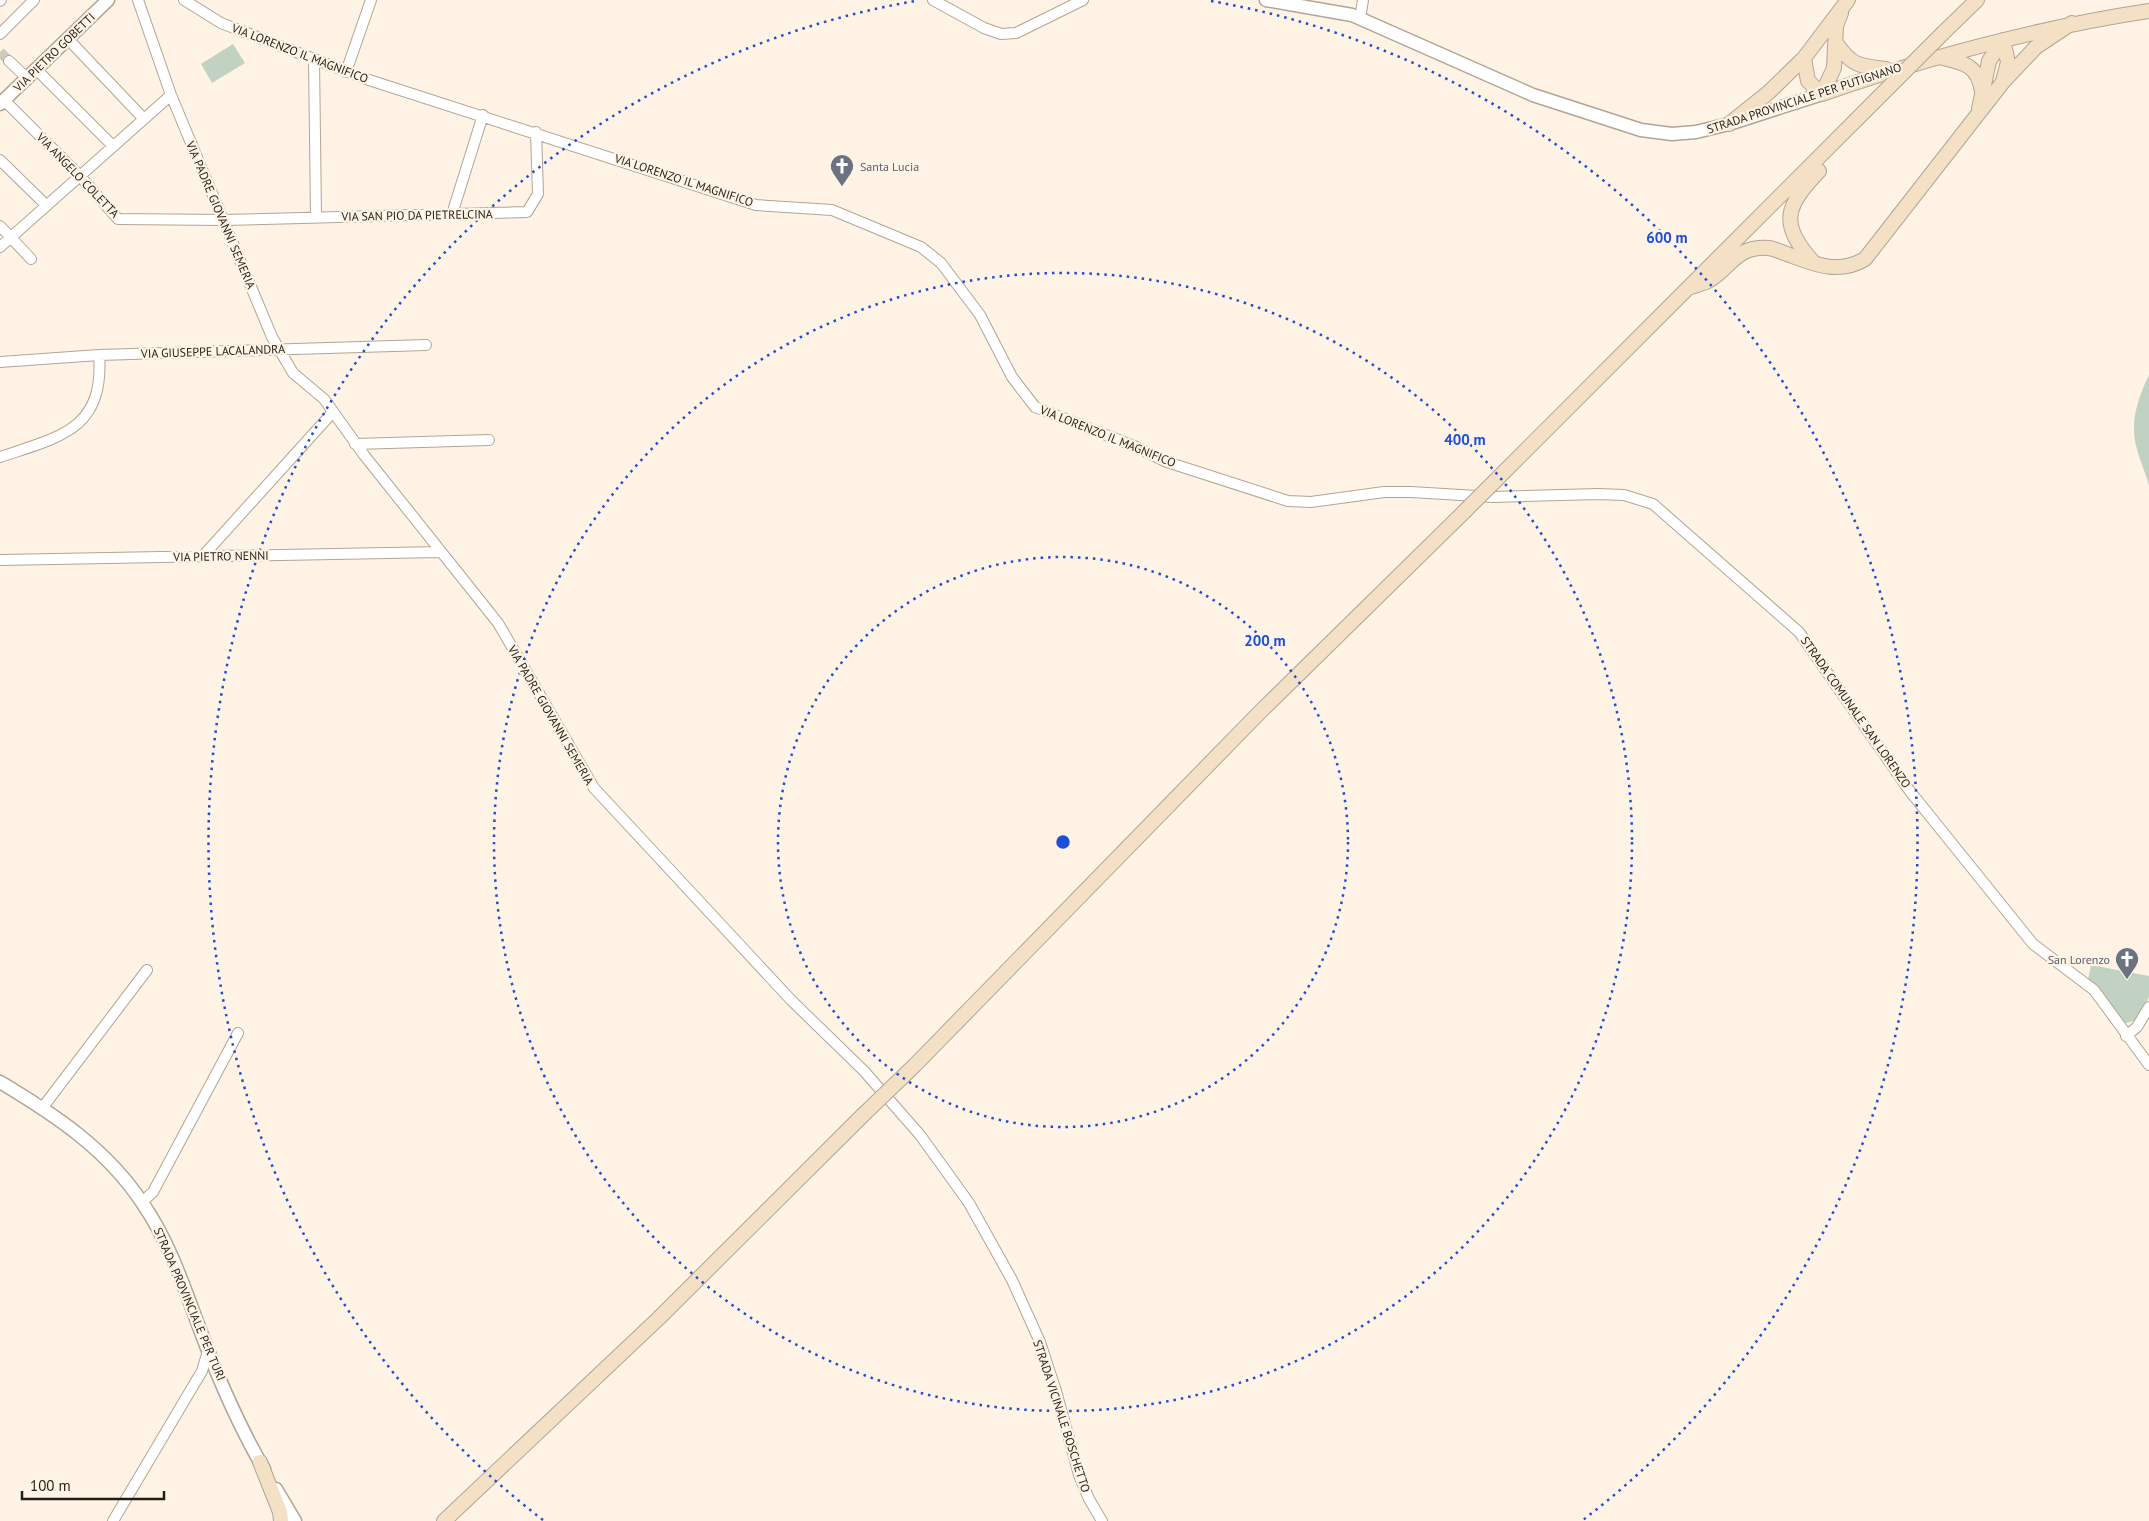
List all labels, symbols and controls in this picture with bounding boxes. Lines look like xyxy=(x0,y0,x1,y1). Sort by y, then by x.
street label: VIA PIETRO GOBETTI xyxy=(9,9,98,95)
street label: VIA LORENZO IL MAGNIFICO xyxy=(229,20,370,86)
street label: STRADA PROVINCIALE PER PUTIGNANO xyxy=(1705,59,1903,137)
street label: VIA ANGELO COLETTA xyxy=(33,129,122,221)
street label: VIA PADRE GIOVANNI SEMERIA xyxy=(183,138,259,291)
street label: VIA LORENZO IL MAGNIFICO xyxy=(612,150,755,210)
church icon: Santa Lucia xyxy=(829,153,855,187)
place label: Santa Lucia xyxy=(860,159,919,174)
street label: VIA SAN PIO DA PIETRELCINA xyxy=(340,206,493,224)
text: 600 m xyxy=(1646,228,1688,247)
street label: VIA GIUSEPPE LACALANDRA xyxy=(140,341,285,361)
street label: VIA LORENZO IL MAGNIFICO xyxy=(1037,402,1178,470)
text: 400 m xyxy=(1444,430,1486,449)
street label: VIA PIETRO NENNI xyxy=(172,548,269,564)
text: 200 m xyxy=(1244,631,1286,650)
street label: STRADA COMUNALE SAN LORENZO xyxy=(1798,633,1914,791)
street label: VIA PADRE GIOVANNI SEMERIA xyxy=(504,642,597,788)
centre of rings xyxy=(1054,833,1072,851)
church icon: San Lorenzo xyxy=(2114,946,2140,980)
place label: San Lorenzo xyxy=(2048,952,2110,967)
street label: STRADA PROVINCIALE PER TURI xyxy=(151,1225,229,1383)
street label: STRADA VICINALE BOSCHETTO xyxy=(1030,1338,1094,1494)
scale bar xyxy=(22,1468,165,1500)
text: 100 m xyxy=(30,1476,71,1495)

